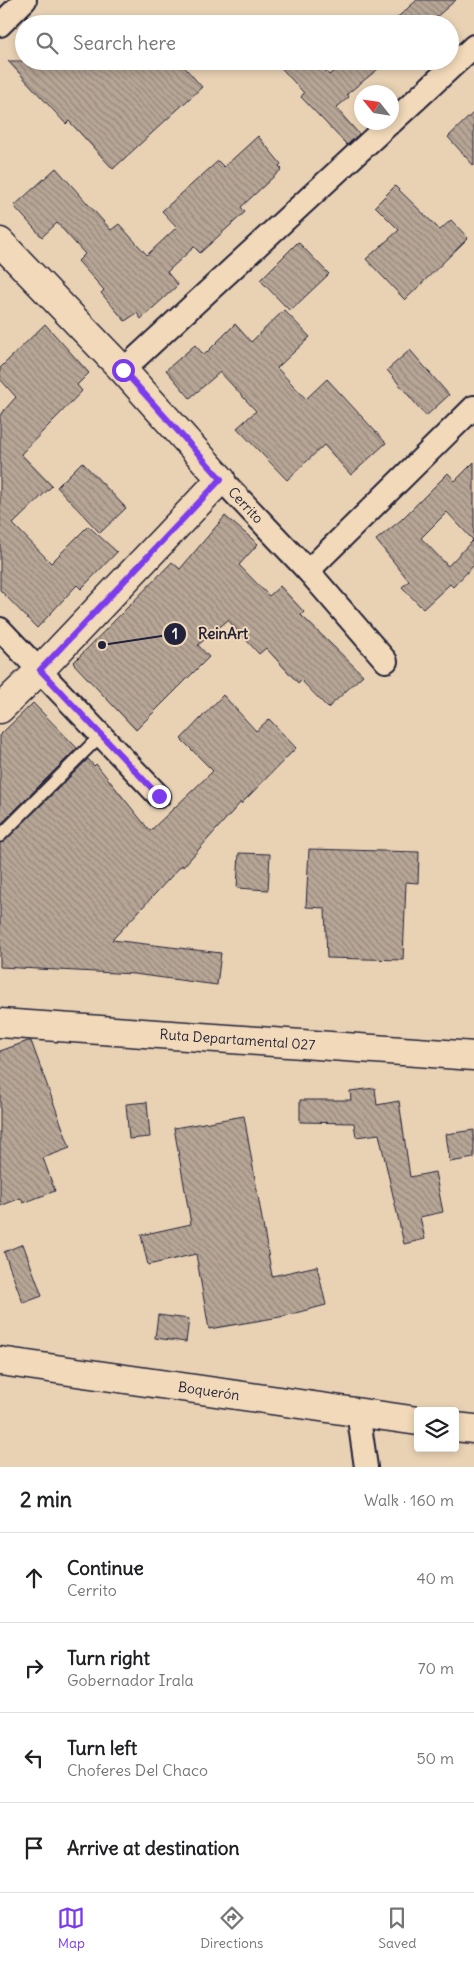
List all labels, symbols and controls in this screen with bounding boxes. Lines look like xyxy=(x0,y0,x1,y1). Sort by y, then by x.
search box xyxy=(15,15,459,70)
icon: search xyxy=(33,29,61,57)
text: Search here xyxy=(73,31,176,55)
north arrow xyxy=(354,85,399,130)
route start xyxy=(112,359,135,382)
street label: Cerrito xyxy=(224,483,267,527)
callout: ReinArt xyxy=(163,619,258,649)
text: 1 xyxy=(172,624,178,643)
text: ReinArt xyxy=(198,624,249,643)
route end xyxy=(148,785,171,808)
street label: Ruta Departamental 027 xyxy=(159,1025,316,1054)
street label: Boquerón xyxy=(177,1378,241,1404)
map controls xyxy=(414,1407,459,1452)
button: layers xyxy=(414,1407,459,1452)
text: 2 min xyxy=(20,1486,72,1513)
text: Walk · 160 m xyxy=(364,1490,454,1510)
text: Continue xyxy=(67,1556,144,1580)
icon: ahead xyxy=(20,1564,48,1592)
text: 40 m xyxy=(416,1568,454,1588)
text: Cerrito xyxy=(67,1580,117,1600)
text: Turn right xyxy=(67,1646,150,1670)
icon: right xyxy=(20,1654,48,1682)
text: 70 m xyxy=(418,1658,454,1678)
text: Gobernador Irala xyxy=(67,1670,194,1690)
text: Turn left xyxy=(67,1736,137,1760)
icon: left xyxy=(20,1744,48,1772)
text: 50 m xyxy=(416,1748,454,1768)
text: Choferes Del Chaco xyxy=(67,1760,208,1780)
icon: arrive xyxy=(20,1834,48,1862)
text: Arrive at destination xyxy=(67,1836,240,1860)
tab: Map xyxy=(57,1904,85,1952)
tab: Directions xyxy=(200,1904,263,1952)
tab: Saved xyxy=(378,1904,417,1952)

